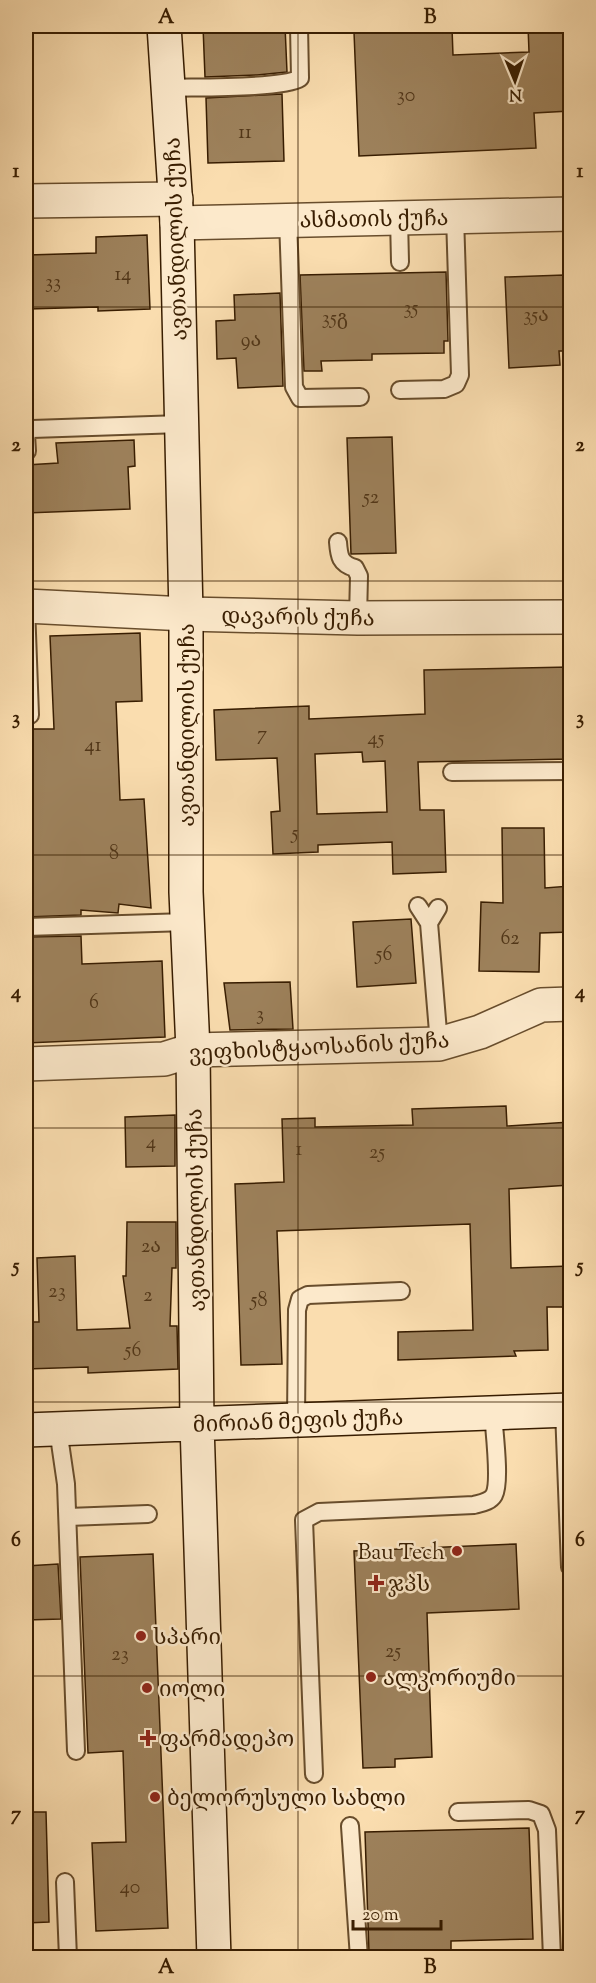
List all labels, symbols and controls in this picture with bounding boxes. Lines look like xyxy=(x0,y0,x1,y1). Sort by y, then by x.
text: A xyxy=(158,4,175,33)
text: B xyxy=(424,4,437,33)
north arrow xyxy=(485,51,545,111)
house number: 30 xyxy=(397,82,415,111)
text: N xyxy=(508,82,522,105)
house number: 11 xyxy=(238,119,252,148)
street label: ავთანდილის ქუჩა xyxy=(158,137,198,341)
text: 1 xyxy=(13,158,20,187)
text: 1 xyxy=(577,158,584,187)
street label: ასმათის ქუჩა xyxy=(299,204,449,238)
house number: 14 xyxy=(115,261,131,290)
house number: 33 xyxy=(45,269,61,298)
house number: 35 xyxy=(404,295,419,324)
house number: 35ა xyxy=(523,302,549,331)
house number: 35გ xyxy=(322,305,348,334)
house number: 9ა xyxy=(241,327,261,356)
text: 2 xyxy=(11,432,21,461)
text: 2 xyxy=(575,432,585,461)
house number: 52 xyxy=(362,484,379,513)
street label: დავარის ქუჩა xyxy=(221,602,375,636)
street label: ავთანდილის ქუჩა xyxy=(173,623,205,827)
text: 3 xyxy=(12,705,20,734)
text: 3 xyxy=(576,705,584,734)
house number: 7 xyxy=(257,721,267,750)
house number: 45 xyxy=(368,725,385,754)
house number: 41 xyxy=(85,732,102,761)
house number: 5 xyxy=(291,820,299,849)
house number: 8 xyxy=(109,840,119,869)
house number: 62 xyxy=(500,925,520,954)
house number: 56 xyxy=(375,941,392,970)
text: 4 xyxy=(10,979,21,1008)
text: 4 xyxy=(574,979,585,1008)
house number: 6 xyxy=(89,989,99,1018)
house number: 3 xyxy=(256,1001,264,1030)
street label: ვეფხისტყაოსანის ქუჩა xyxy=(188,1026,450,1072)
street label: ავთანდილის ქუჩა xyxy=(180,1108,216,1312)
house number: 4 xyxy=(146,1129,156,1158)
house number: 1 xyxy=(296,1136,303,1165)
house number: 25 xyxy=(369,1139,385,1168)
house number: 2ა xyxy=(141,1233,161,1262)
text: 5 xyxy=(11,1253,20,1282)
text: 5 xyxy=(575,1253,584,1282)
house number: 23 xyxy=(48,1278,66,1307)
house number: 2 xyxy=(143,1282,153,1311)
house number: 58 xyxy=(250,1287,267,1316)
house number: 56 xyxy=(124,1337,141,1366)
street label: მირიან მეფის ქუჩა xyxy=(192,1403,404,1443)
text: 6 xyxy=(11,1527,21,1556)
text: 6 xyxy=(575,1527,585,1556)
place label: Bau Tech xyxy=(357,1538,445,1570)
marker: Bau Tech xyxy=(450,1544,464,1558)
place label: ჯპს xyxy=(388,1570,430,1602)
marker: ჯპს xyxy=(369,1576,383,1590)
place label: სპარი xyxy=(153,1623,221,1655)
marker: სპარი xyxy=(134,1629,148,1643)
house number: 25 xyxy=(385,1638,401,1667)
house number: 23 xyxy=(111,1641,129,1670)
place label: ალკორიუმი xyxy=(383,1664,516,1696)
marker: ალკორიუმი xyxy=(364,1670,378,1684)
place label: იოლი xyxy=(159,1675,225,1707)
marker: იოლი xyxy=(140,1681,154,1695)
place label: ფარმადეპო xyxy=(160,1725,294,1757)
marker: ფარმადეპო xyxy=(141,1731,155,1745)
place label: ბელორუსული სახლი xyxy=(167,1784,406,1816)
marker: ბელორუსული სახლი xyxy=(148,1790,162,1804)
text: 7 xyxy=(11,1801,22,1830)
text: 7 xyxy=(575,1801,586,1830)
house number: 40 xyxy=(120,1874,140,1903)
scale bar xyxy=(353,1893,442,1931)
text: 20 m xyxy=(362,1903,399,1929)
text: A xyxy=(158,1954,175,1983)
text: B xyxy=(424,1954,437,1983)

